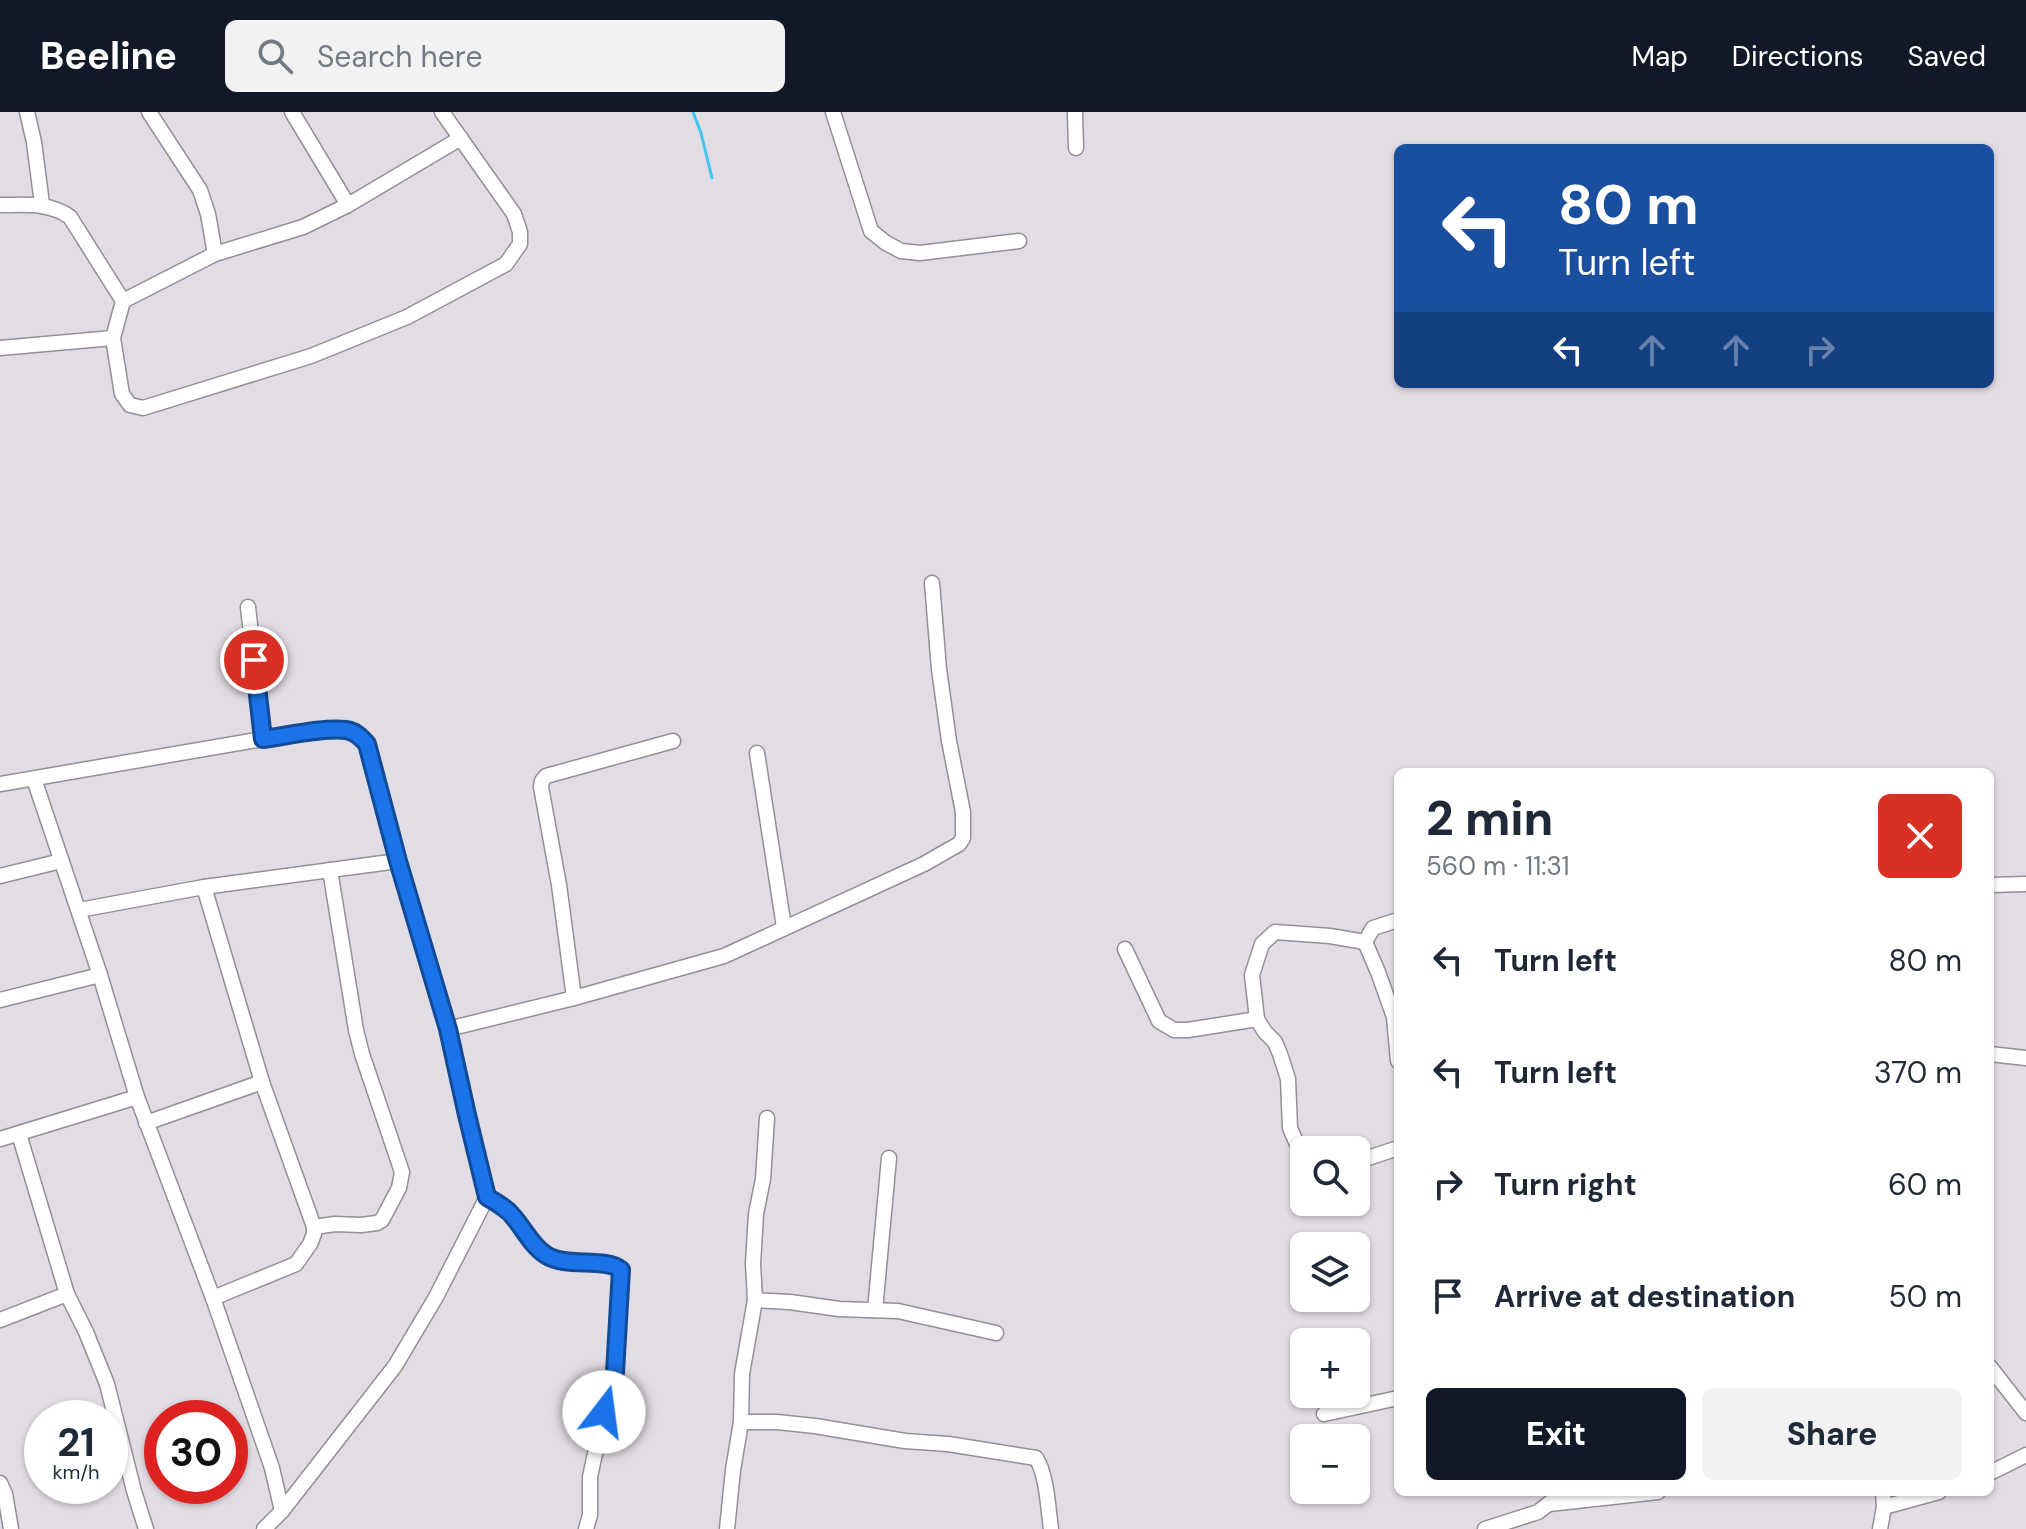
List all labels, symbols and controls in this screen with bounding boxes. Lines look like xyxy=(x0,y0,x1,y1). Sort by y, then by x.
search box xyxy=(225,20,785,92)
text: Beeline xyxy=(40,31,177,81)
icon: search xyxy=(253,34,297,78)
text: Search here xyxy=(317,37,482,76)
text: Map xyxy=(1631,38,1688,75)
text: Directions xyxy=(1732,38,1864,75)
text: Saved xyxy=(1908,38,1986,75)
text: 80 m xyxy=(1558,168,1699,241)
icon: left xyxy=(1426,176,1530,280)
text: Turn left xyxy=(1558,239,1695,286)
icon: left xyxy=(1546,328,1590,372)
icon: ahead xyxy=(1630,328,1674,372)
icon: ahead xyxy=(1714,328,1758,372)
icon: right xyxy=(1798,328,1842,372)
pin xyxy=(220,626,288,694)
icon: arrive xyxy=(232,638,276,682)
text: 2 min xyxy=(1426,787,1553,850)
button: close xyxy=(1878,794,1962,878)
text: 560 m · 11:31 xyxy=(1426,849,1570,883)
icon: left xyxy=(1426,938,1470,982)
text: Turn left xyxy=(1494,941,1617,980)
text: 80 m xyxy=(1889,941,1962,980)
icon: left xyxy=(1426,1050,1470,1094)
text: Turn left xyxy=(1494,1053,1617,1092)
text: 370 m xyxy=(1874,1053,1962,1092)
map controls xyxy=(1290,1136,1370,1504)
button: search xyxy=(1290,1136,1370,1216)
icon: right xyxy=(1426,1162,1470,1206)
text: Turn right xyxy=(1494,1165,1637,1204)
text: 60 m xyxy=(1888,1165,1962,1204)
button: layers xyxy=(1290,1232,1370,1312)
icon: arrive xyxy=(1426,1274,1470,1318)
text: Arrive at destination xyxy=(1494,1277,1795,1316)
text: 50 m xyxy=(1888,1277,1962,1316)
button: + xyxy=(1290,1328,1370,1408)
position arrow xyxy=(562,1370,646,1454)
button: Exit xyxy=(1426,1388,1686,1480)
button: Share xyxy=(1702,1388,1962,1480)
speed limit sign: 30 xyxy=(144,1400,248,1504)
text: 21 xyxy=(57,1416,95,1468)
button: − xyxy=(1290,1424,1370,1504)
text: km/h xyxy=(52,1459,100,1485)

